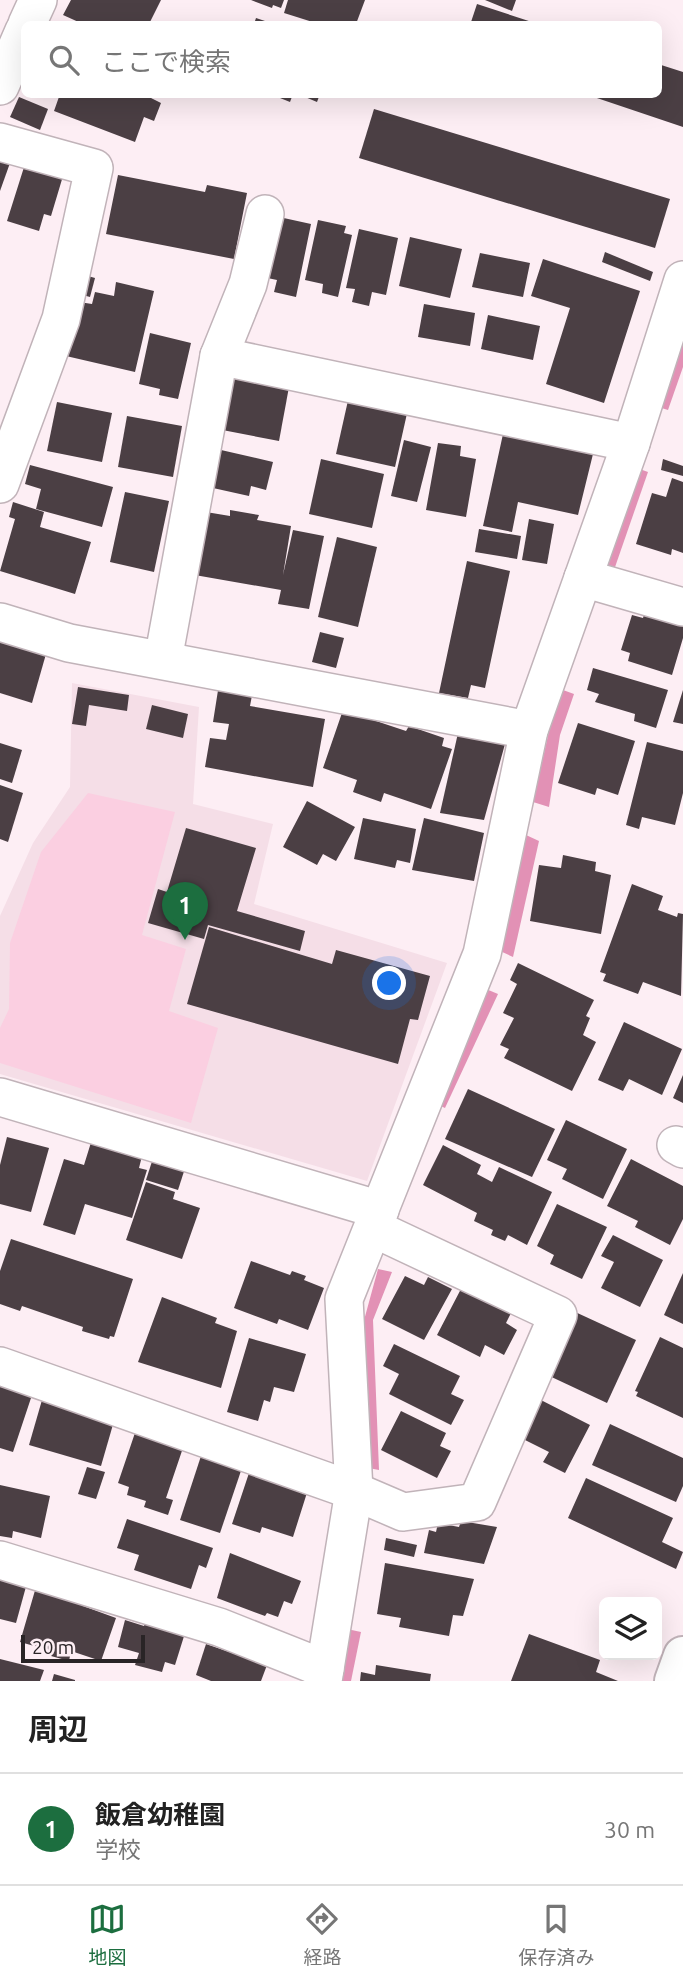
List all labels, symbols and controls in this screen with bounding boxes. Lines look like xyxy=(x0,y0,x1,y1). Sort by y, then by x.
search box xyxy=(21,21,662,98)
icon: search xyxy=(45,41,83,79)
text: ここで検索 xyxy=(101,47,231,76)
pin: 1 xyxy=(162,882,208,940)
your location xyxy=(372,966,406,1000)
map controls xyxy=(599,1597,662,1660)
button: layers xyxy=(599,1597,662,1660)
scale bar xyxy=(21,1632,145,1664)
text: 20 m xyxy=(32,1636,74,1658)
text: 周辺 xyxy=(28,1712,88,1746)
text: 飯倉幼稚園 xyxy=(95,1800,225,1829)
text: 1 xyxy=(45,1817,57,1842)
text: 30 m xyxy=(604,1817,655,1842)
text: 学校 xyxy=(95,1837,141,1862)
tab: 地図 xyxy=(88,1900,127,1969)
tab: 経路 xyxy=(303,1900,342,1969)
tab: 保存済み xyxy=(518,1900,595,1969)

